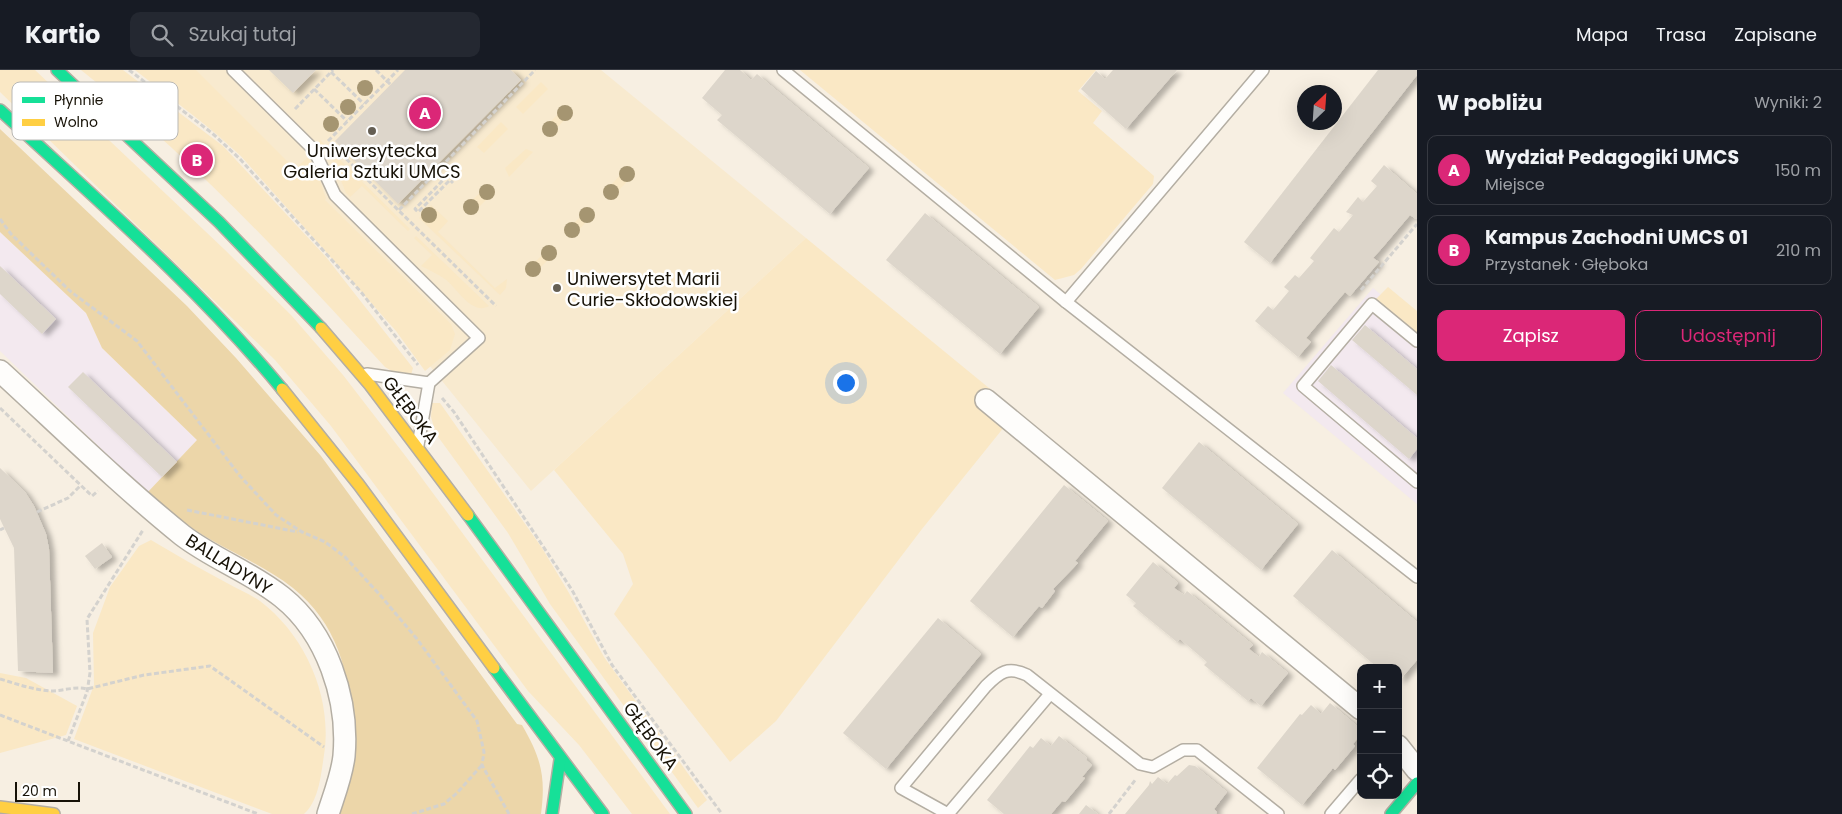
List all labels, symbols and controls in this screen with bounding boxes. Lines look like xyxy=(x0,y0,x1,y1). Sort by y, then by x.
search box xyxy=(130,12,480,57)
text: Kartio xyxy=(25,18,100,51)
icon: search xyxy=(148,21,176,49)
text: Szukaj tutaj xyxy=(188,21,296,48)
text: Mapa xyxy=(1576,22,1628,47)
text: Trasa xyxy=(1656,22,1706,47)
text: Zapisane xyxy=(1734,22,1817,47)
legend xyxy=(12,82,178,140)
north arrow xyxy=(1297,85,1342,130)
text: W pobliżu xyxy=(1437,88,1542,117)
text: Płynnie xyxy=(54,90,104,110)
text: Wyniki: 2 xyxy=(1754,91,1822,114)
pin: A xyxy=(409,94,441,132)
text: Wolno xyxy=(54,112,98,132)
marker: Uniwersytecka Galeria Sztuki UMCS xyxy=(366,125,378,137)
place label: Uniwersytecka Galeria Sztuki UMCS xyxy=(283,138,461,184)
pin: B xyxy=(181,141,213,179)
text: Wydział Pedagogiki UMCS xyxy=(1485,144,1739,171)
text: A xyxy=(1448,159,1460,182)
text: 150 m xyxy=(1775,159,1821,182)
text: Miejsce xyxy=(1485,173,1545,196)
text: Kampus Zachodni UMCS 01 xyxy=(1485,224,1748,251)
text: B xyxy=(1449,239,1459,262)
text: 210 m xyxy=(1776,239,1821,262)
text: Przystanek · Głęboka xyxy=(1485,253,1648,276)
place label: Uniwersytet Marii Curie-Skłodowskiej xyxy=(567,266,738,312)
marker: Uniwersytet Marii Curie-Skłodowskiej xyxy=(551,282,563,294)
button: Zapisz xyxy=(1437,310,1625,361)
button: Udostępnij xyxy=(1635,310,1822,361)
your location xyxy=(833,370,859,396)
street label: GŁĘBOKA xyxy=(377,371,445,449)
street label: BALLADYNY xyxy=(181,528,277,601)
map controls xyxy=(1357,664,1402,799)
button: + xyxy=(1357,664,1402,709)
street label: GŁĘBOKA xyxy=(618,697,684,775)
button: − xyxy=(1357,709,1402,754)
button: locate xyxy=(1357,754,1402,799)
scale bar xyxy=(15,779,80,802)
text: 20 m xyxy=(22,781,57,801)

